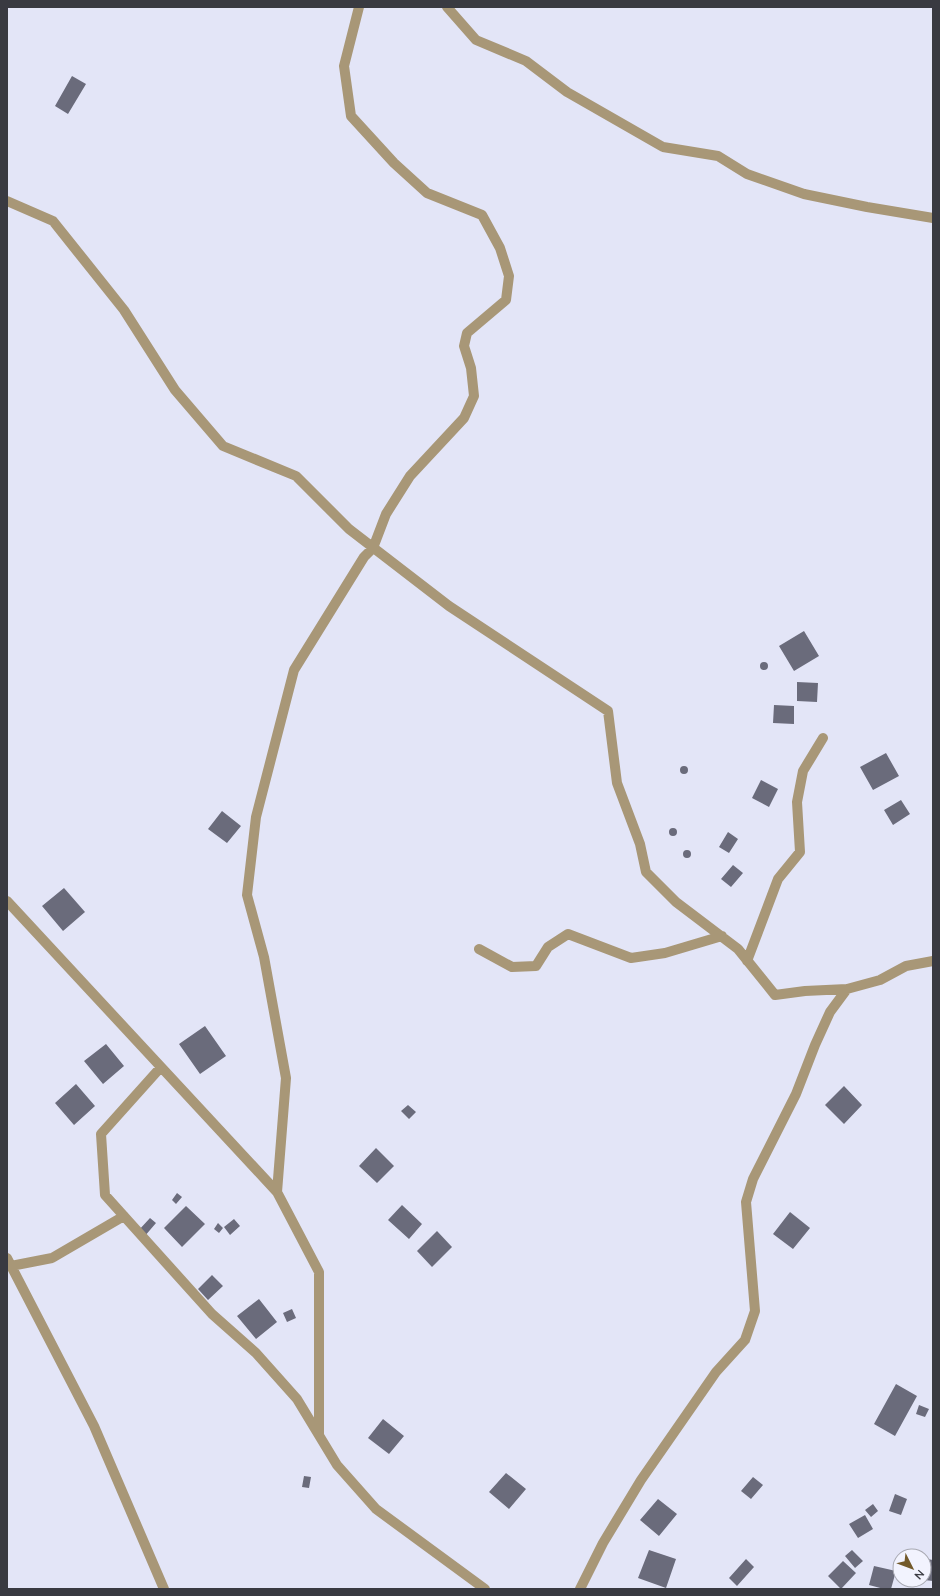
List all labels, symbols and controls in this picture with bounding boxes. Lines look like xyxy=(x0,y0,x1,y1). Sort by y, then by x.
north arrow xyxy=(892,1548,932,1588)
text: N xyxy=(911,1567,927,1582)

